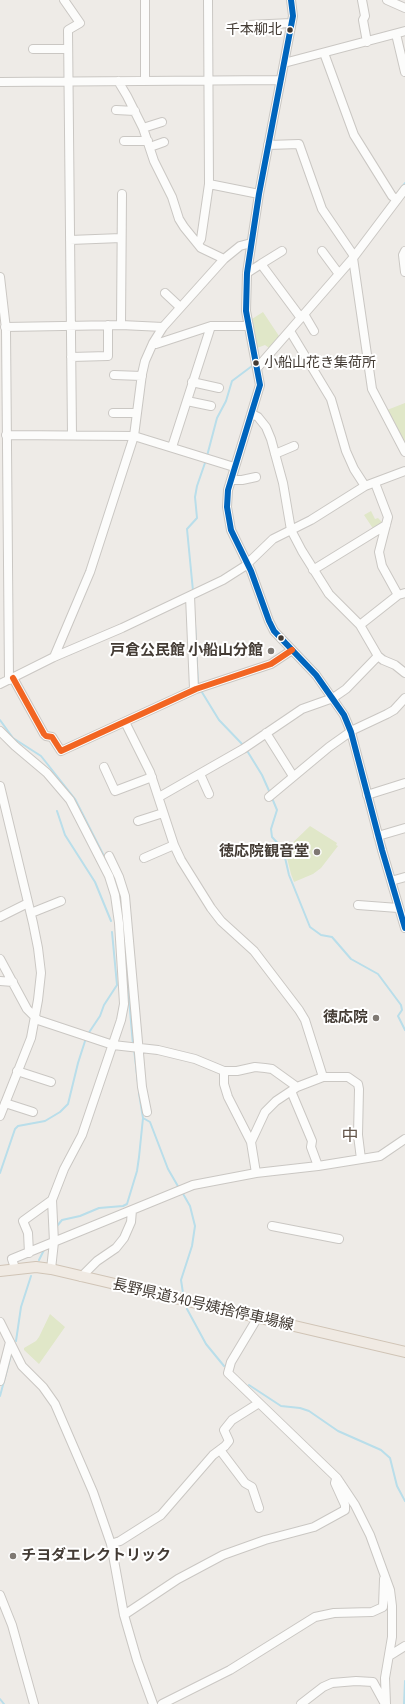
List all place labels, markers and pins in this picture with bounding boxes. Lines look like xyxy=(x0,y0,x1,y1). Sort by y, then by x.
place label: 千本柳北 xyxy=(226,22,282,38)
marker: 千本柳北 xyxy=(285,25,295,35)
place label: 小船山花き集荷所 xyxy=(264,355,376,371)
marker: 小船山花き集荷所 xyxy=(251,358,261,368)
unlabelled marker xyxy=(276,633,286,643)
place label: 戸倉公民館 小船山分館 xyxy=(110,642,263,660)
marker: 戸倉公民館 小船山分館 xyxy=(266,646,276,656)
place label: 徳応院観音堂 xyxy=(219,843,309,861)
marker: 徳応院観音堂 xyxy=(312,847,322,857)
place label: 徳応院 xyxy=(323,1009,368,1027)
marker: 徳応院 xyxy=(371,1013,381,1023)
place label: チヨダエレクトリック xyxy=(21,1547,171,1565)
marker: チヨダエレクトリック xyxy=(8,1551,18,1561)

